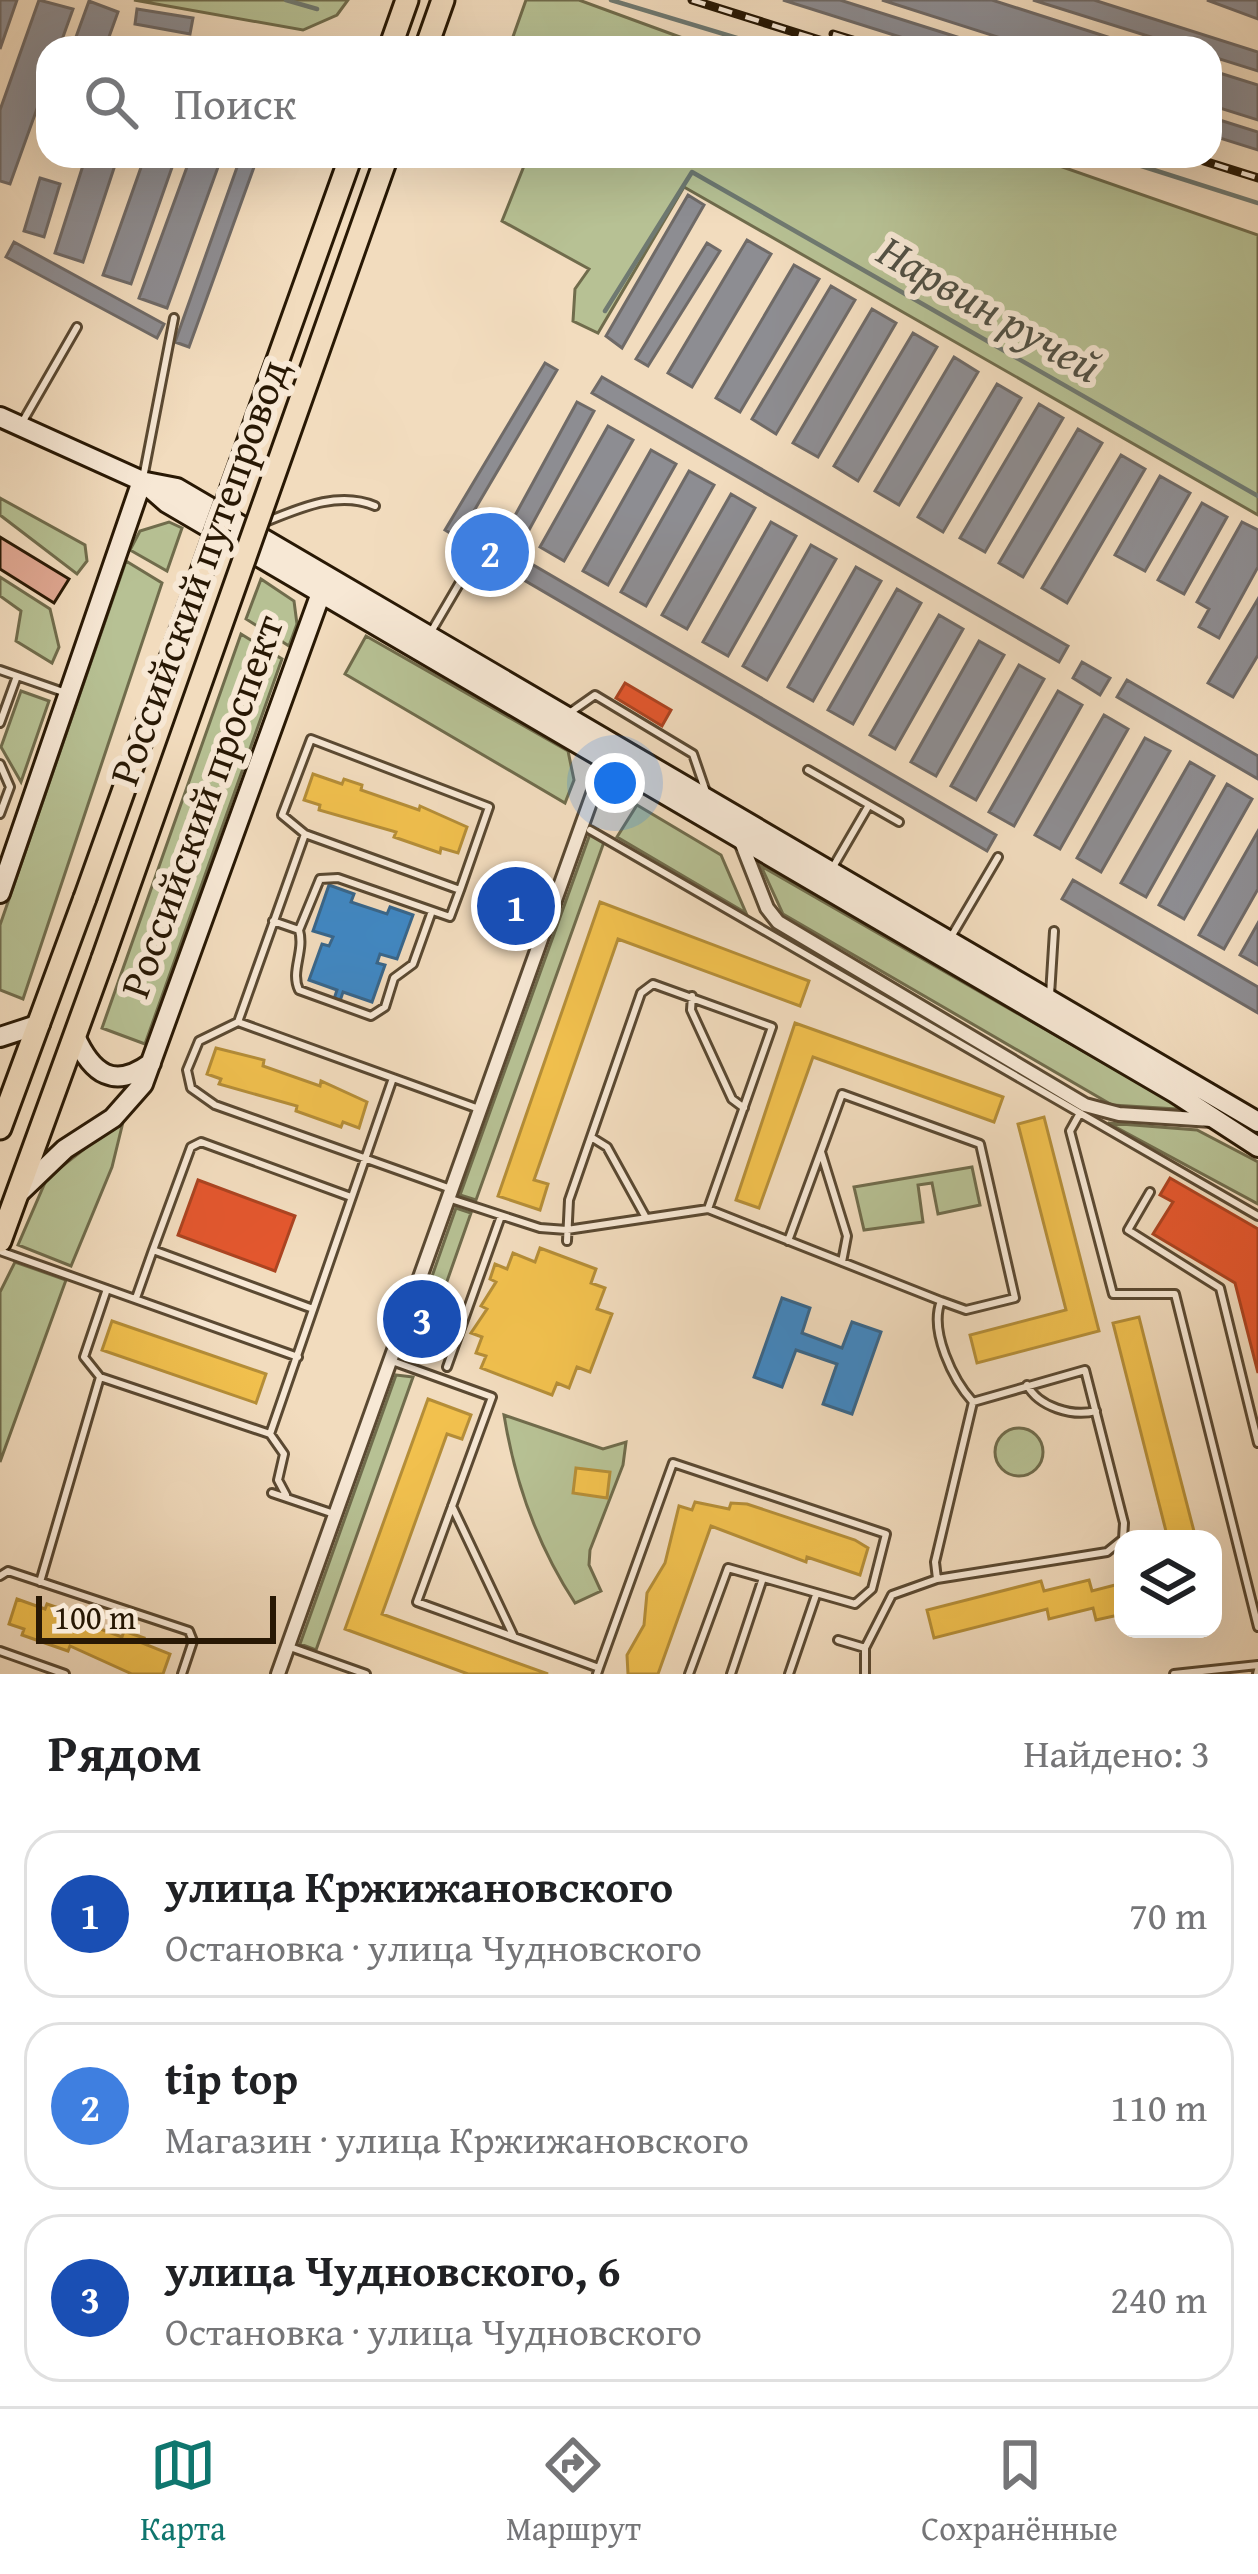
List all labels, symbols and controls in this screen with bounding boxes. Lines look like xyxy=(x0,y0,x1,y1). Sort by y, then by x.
search box xyxy=(36,36,1222,168)
icon: search xyxy=(78,69,144,135)
text: Поиск xyxy=(174,70,296,135)
water label: Нарвин ручей xyxy=(866,217,1114,398)
street label: Российский путепровод xyxy=(92,350,303,793)
pin: 2 xyxy=(451,507,529,597)
street label: Российский проспект xyxy=(103,606,298,1006)
your location xyxy=(585,753,645,813)
pin: 1 xyxy=(477,861,555,951)
pin: 3 xyxy=(383,1274,461,1364)
map controls xyxy=(1114,1530,1222,1638)
button: layers xyxy=(1114,1530,1222,1638)
scale bar xyxy=(36,1590,276,1643)
text: 100 m xyxy=(54,1593,136,1641)
text: Рядом xyxy=(48,1715,202,1790)
text: Найдено: 3 xyxy=(1023,1724,1210,1781)
text: улица Кржижановского xyxy=(165,1853,673,1918)
text: 1 xyxy=(80,1886,100,1943)
text: 70 m xyxy=(1129,1886,1207,1943)
text: Остановка · улица Чудновского xyxy=(165,1918,702,1975)
text: tip top xyxy=(165,2045,298,2110)
text: 2 xyxy=(80,2078,100,2135)
text: 110 m xyxy=(1110,2078,1207,2135)
text: Магазин · улица Кржижановского xyxy=(165,2110,749,2167)
text: улица Чудновского, 6 xyxy=(165,2237,621,2302)
text: 3 xyxy=(80,2270,100,2327)
text: 240 m xyxy=(1110,2270,1207,2327)
text: Остановка · улица Чудновского xyxy=(165,2302,702,2359)
tab: Карта xyxy=(140,2432,226,2552)
tab: Маршрут xyxy=(506,2432,641,2552)
tab: Сохранённые xyxy=(921,2432,1118,2552)

